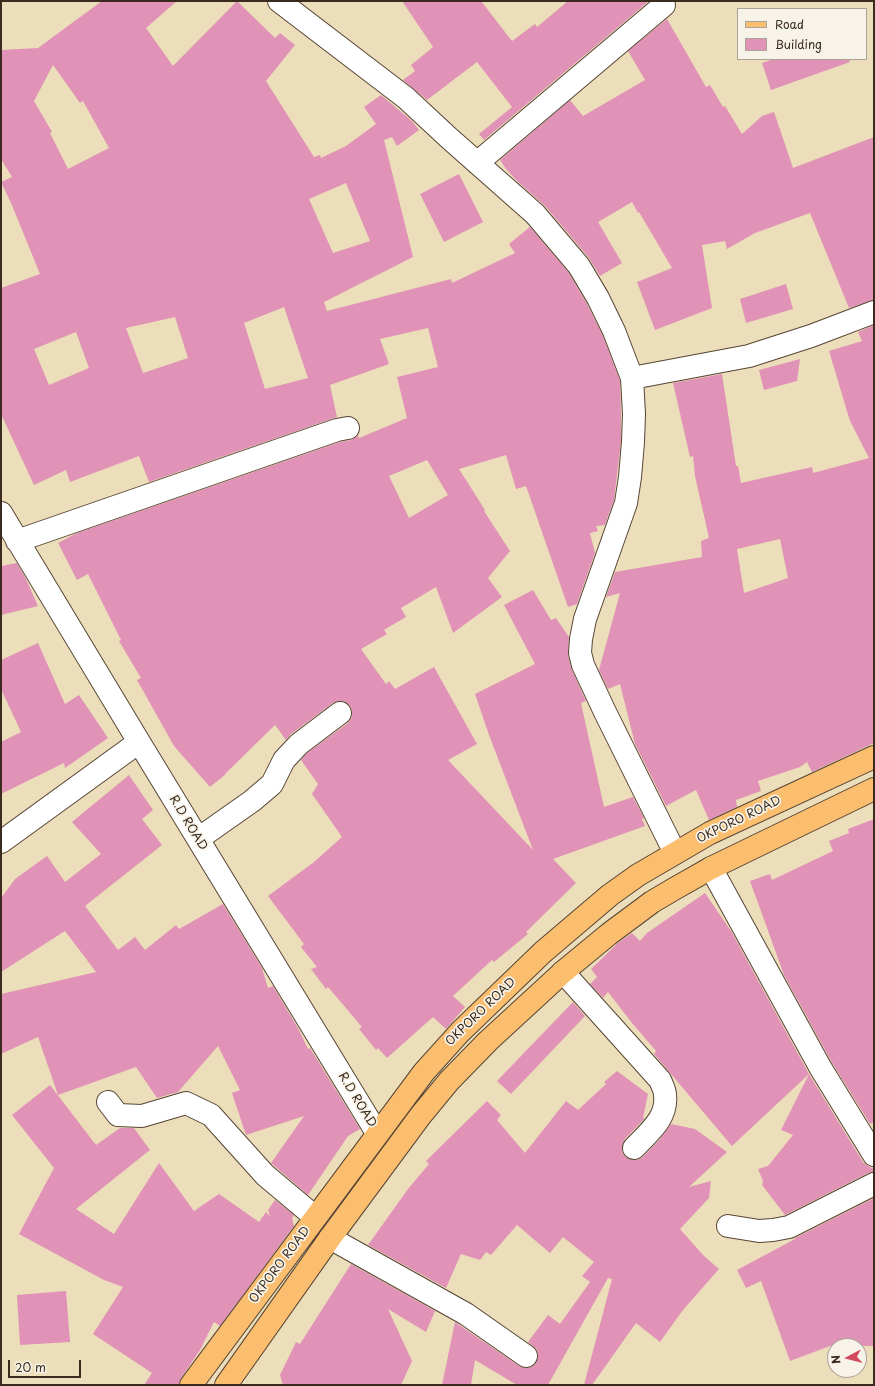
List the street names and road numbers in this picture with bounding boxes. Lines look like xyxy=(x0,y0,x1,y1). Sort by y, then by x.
street label: R.D ROAD xyxy=(166,793,210,853)
street label: OKPORO ROAD xyxy=(695,793,783,847)
street label: OKPORO ROAD xyxy=(443,975,519,1049)
street label: R.D ROAD xyxy=(335,1070,379,1130)
street label: OKPORO ROAD xyxy=(247,1224,313,1306)

